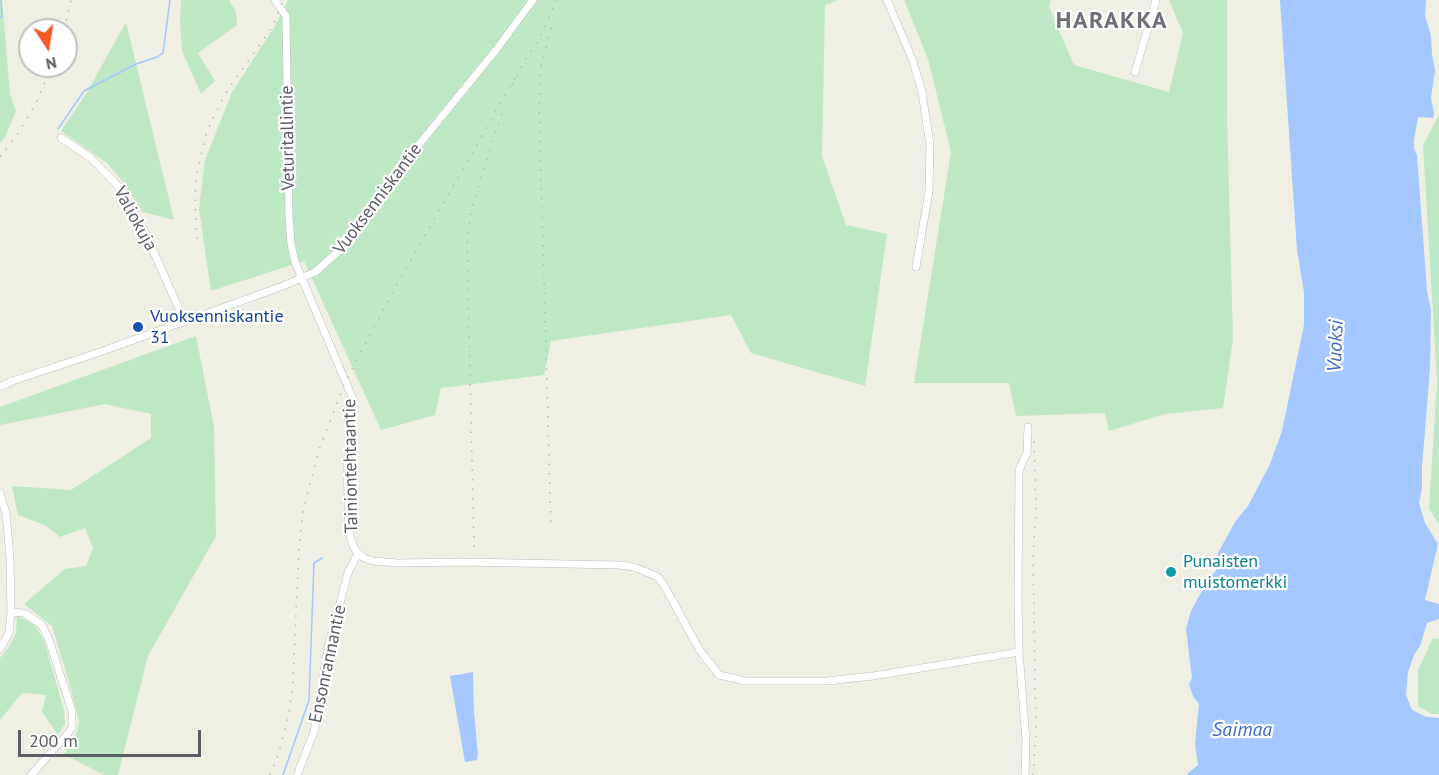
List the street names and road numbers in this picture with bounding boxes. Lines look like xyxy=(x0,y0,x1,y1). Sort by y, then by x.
street label: Veturitallintie xyxy=(276,85,300,191)
street label: Vuoksenniskantie xyxy=(329,139,427,259)
street label: Valiokuja xyxy=(109,183,161,255)
street label: Tainiontehtaantie xyxy=(339,398,363,534)
street label: Ensonrannantie xyxy=(305,603,351,725)

